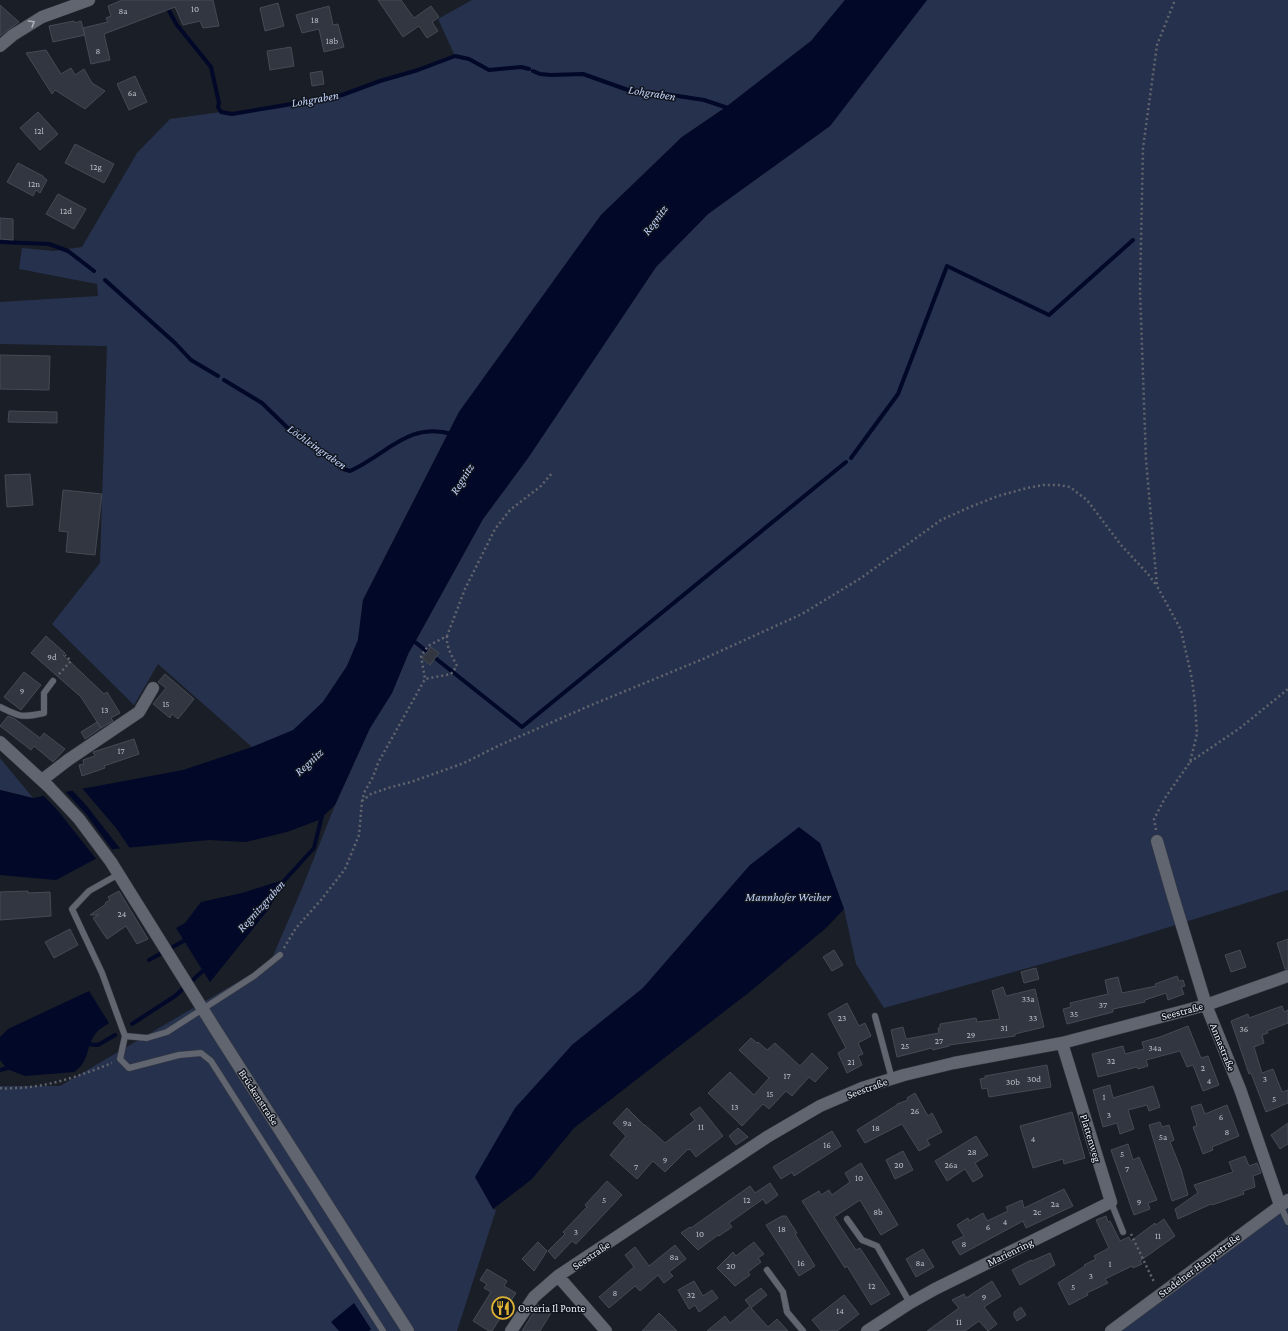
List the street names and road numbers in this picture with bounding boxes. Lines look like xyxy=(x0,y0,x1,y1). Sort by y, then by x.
street label: Seestraße xyxy=(1160,1000,1204,1022)
street label: Annastraße xyxy=(1208,1021,1238,1073)
street label: Brückenstraße xyxy=(237,1067,282,1127)
street label: Seestraße xyxy=(845,1075,889,1101)
street label: Plattenweg xyxy=(1077,1113,1104,1164)
street label: Stadelner Hauptstraße xyxy=(1156,1230,1243,1300)
street label: Marienring xyxy=(985,1235,1036,1269)
street label: Seestraße xyxy=(570,1238,612,1272)

